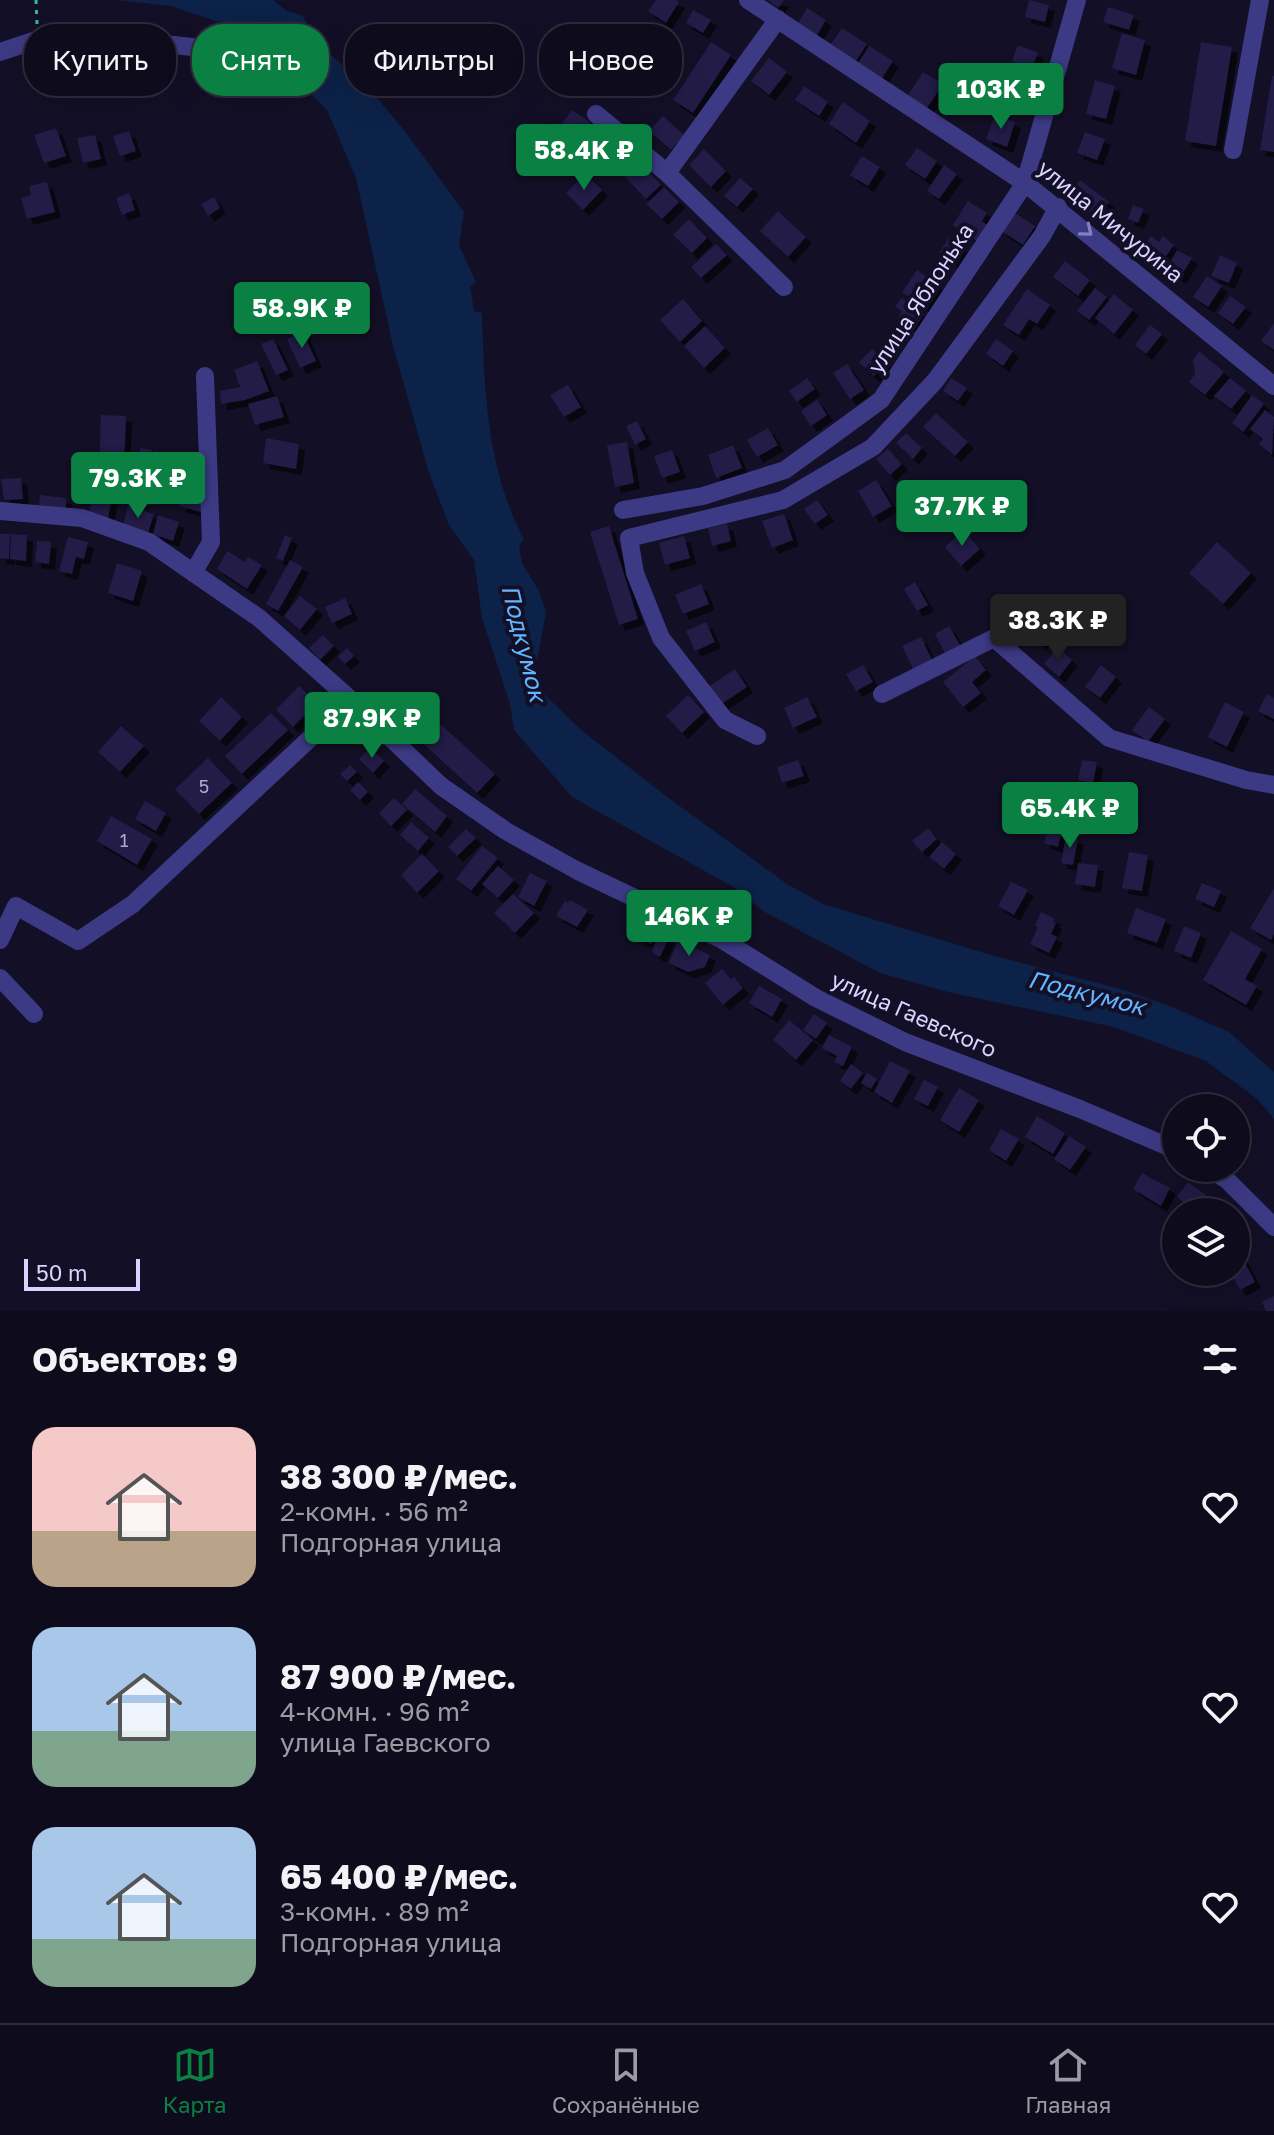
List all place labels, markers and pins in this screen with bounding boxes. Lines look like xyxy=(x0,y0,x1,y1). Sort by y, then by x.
pin: 103K ₽ xyxy=(936,63,1066,131)
pin: 58.4K ₽ xyxy=(510,124,658,192)
pin: 58.9K ₽ xyxy=(228,282,376,350)
pin: 79.3K ₽ xyxy=(64,452,212,520)
pin: 37.7K ₽ xyxy=(888,480,1036,548)
pin: 38.3K ₽ xyxy=(984,594,1132,662)
pin: 87.9K ₽ xyxy=(298,692,446,760)
pin: 65.4K ₽ xyxy=(996,782,1144,850)
pin: 146K ₽ xyxy=(624,890,754,958)

